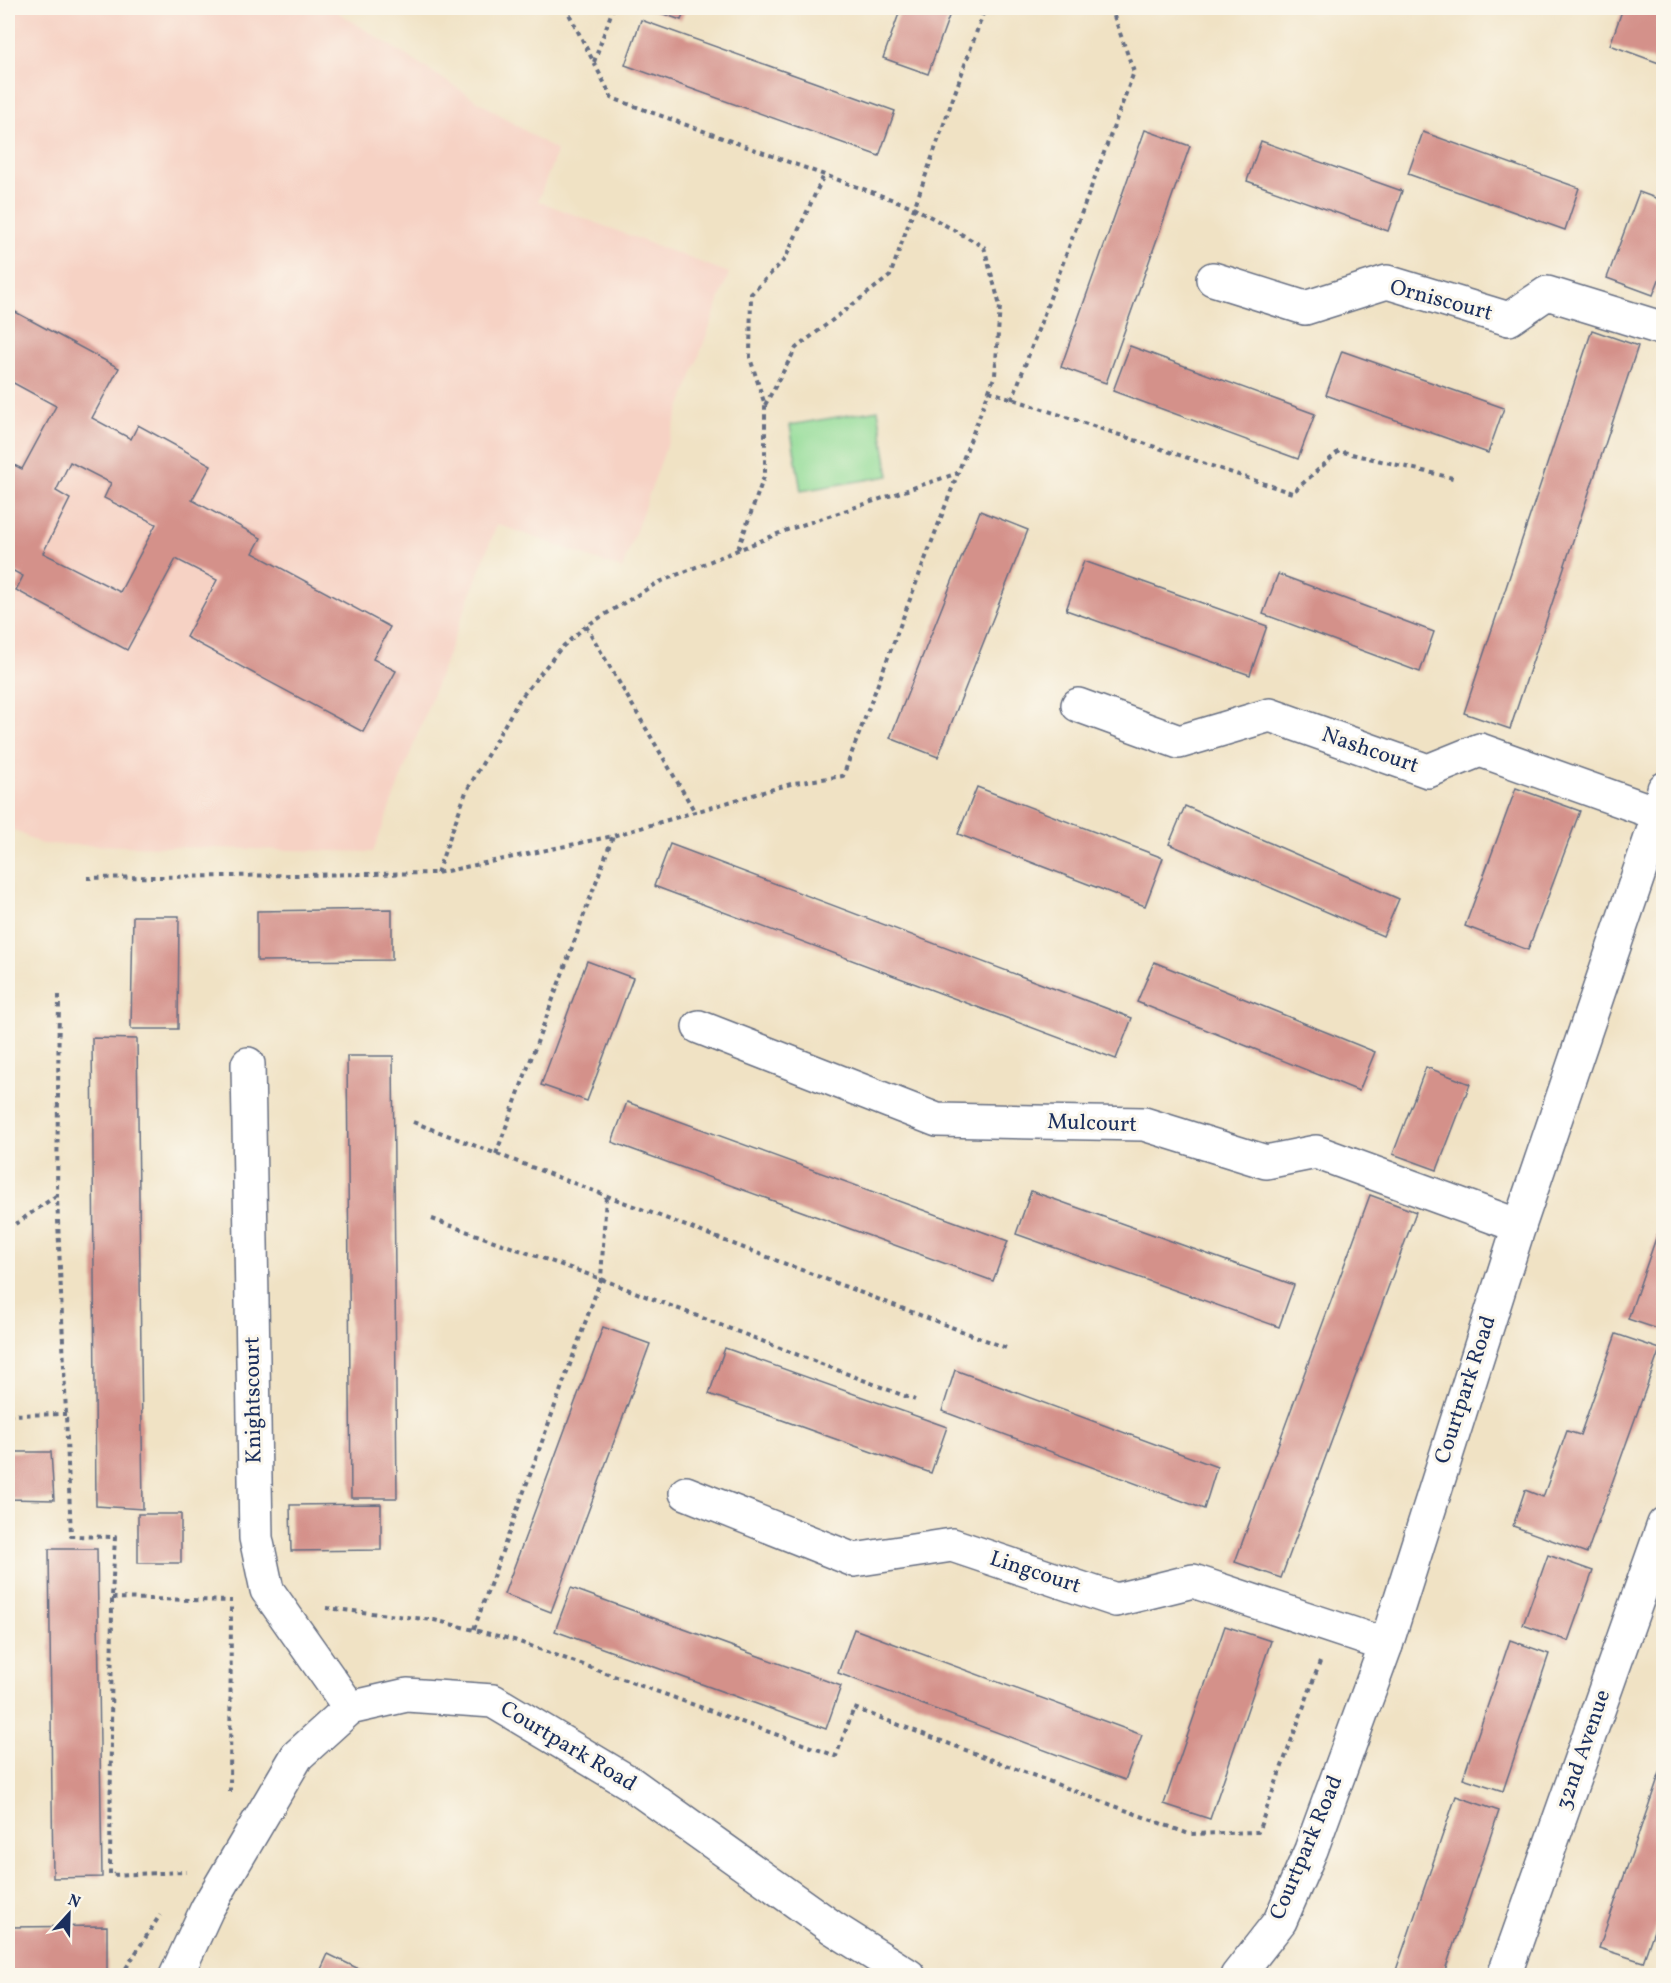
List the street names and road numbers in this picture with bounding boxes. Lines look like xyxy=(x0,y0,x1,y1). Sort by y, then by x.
street label: Orniscourt xyxy=(1386,272,1496,330)
street label: Nashcourt xyxy=(1317,720,1423,782)
street label: Mulcourt xyxy=(1047,1107,1138,1141)
street label: Courtpark Road xyxy=(1427,1312,1505,1468)
street label: Knightscourt xyxy=(237,1336,271,1464)
street label: Lingcourt xyxy=(985,1544,1085,1602)
street label: 32nd Avenue xyxy=(1549,1686,1619,1814)
street label: Courtpark Road xyxy=(494,1694,642,1800)
street label: Courtpark Road xyxy=(1263,1771,1351,1925)

